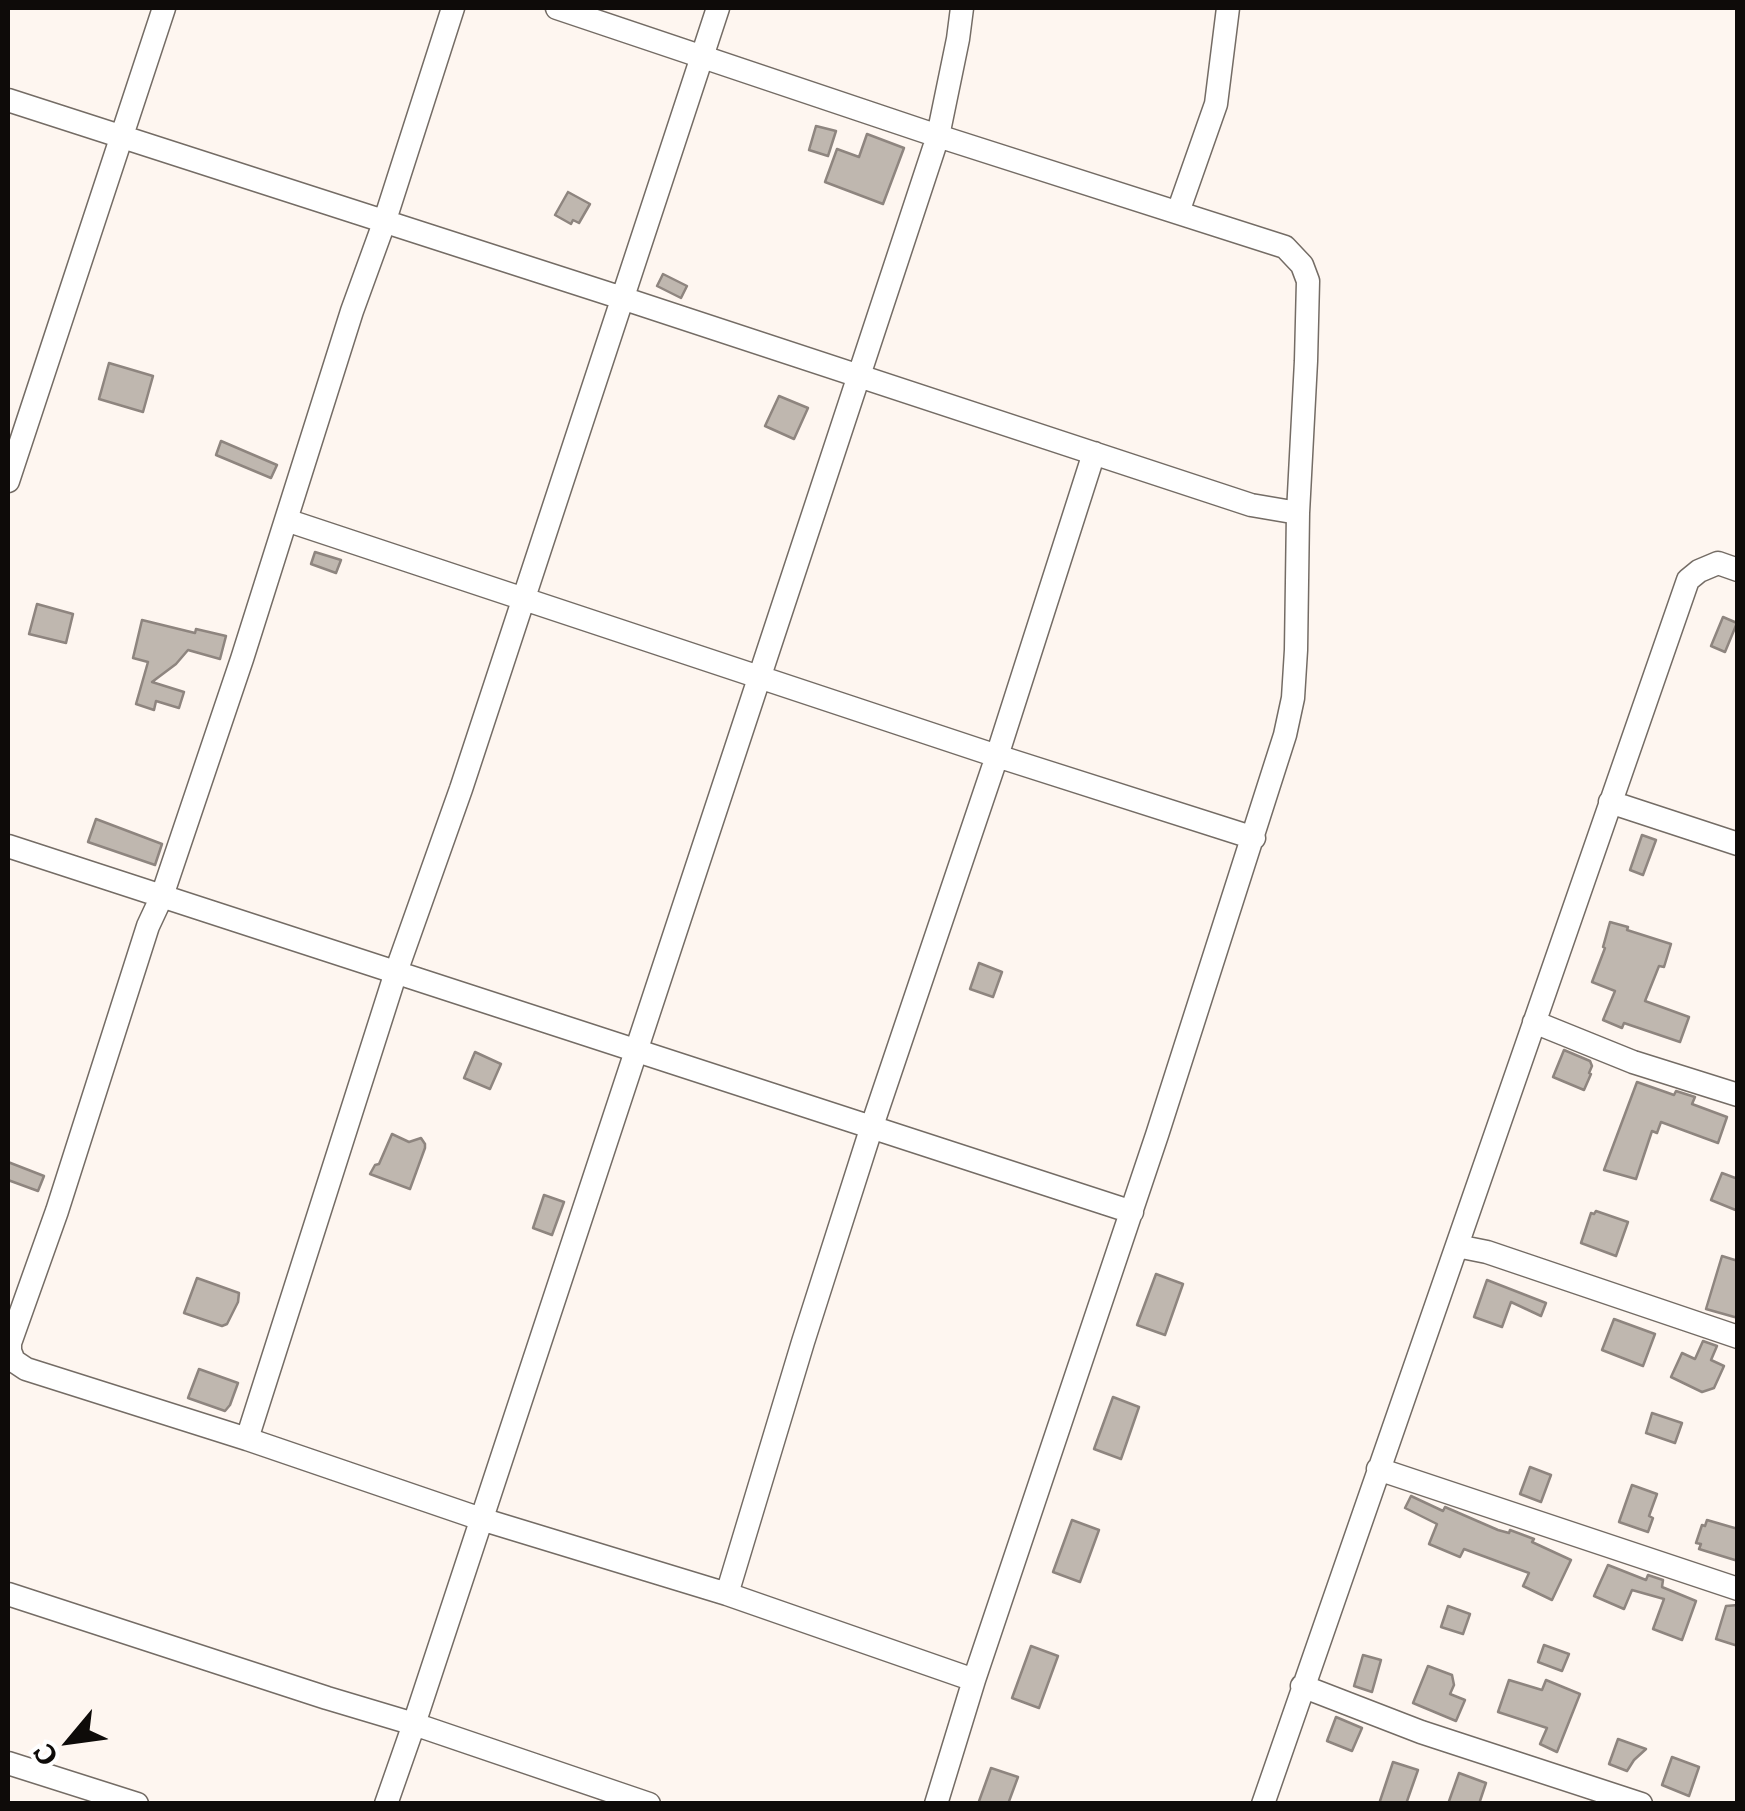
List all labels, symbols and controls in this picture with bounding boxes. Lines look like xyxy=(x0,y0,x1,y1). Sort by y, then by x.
north arrow xyxy=(20,1691,120,1791)
text: С xyxy=(21,1737,67,1774)

